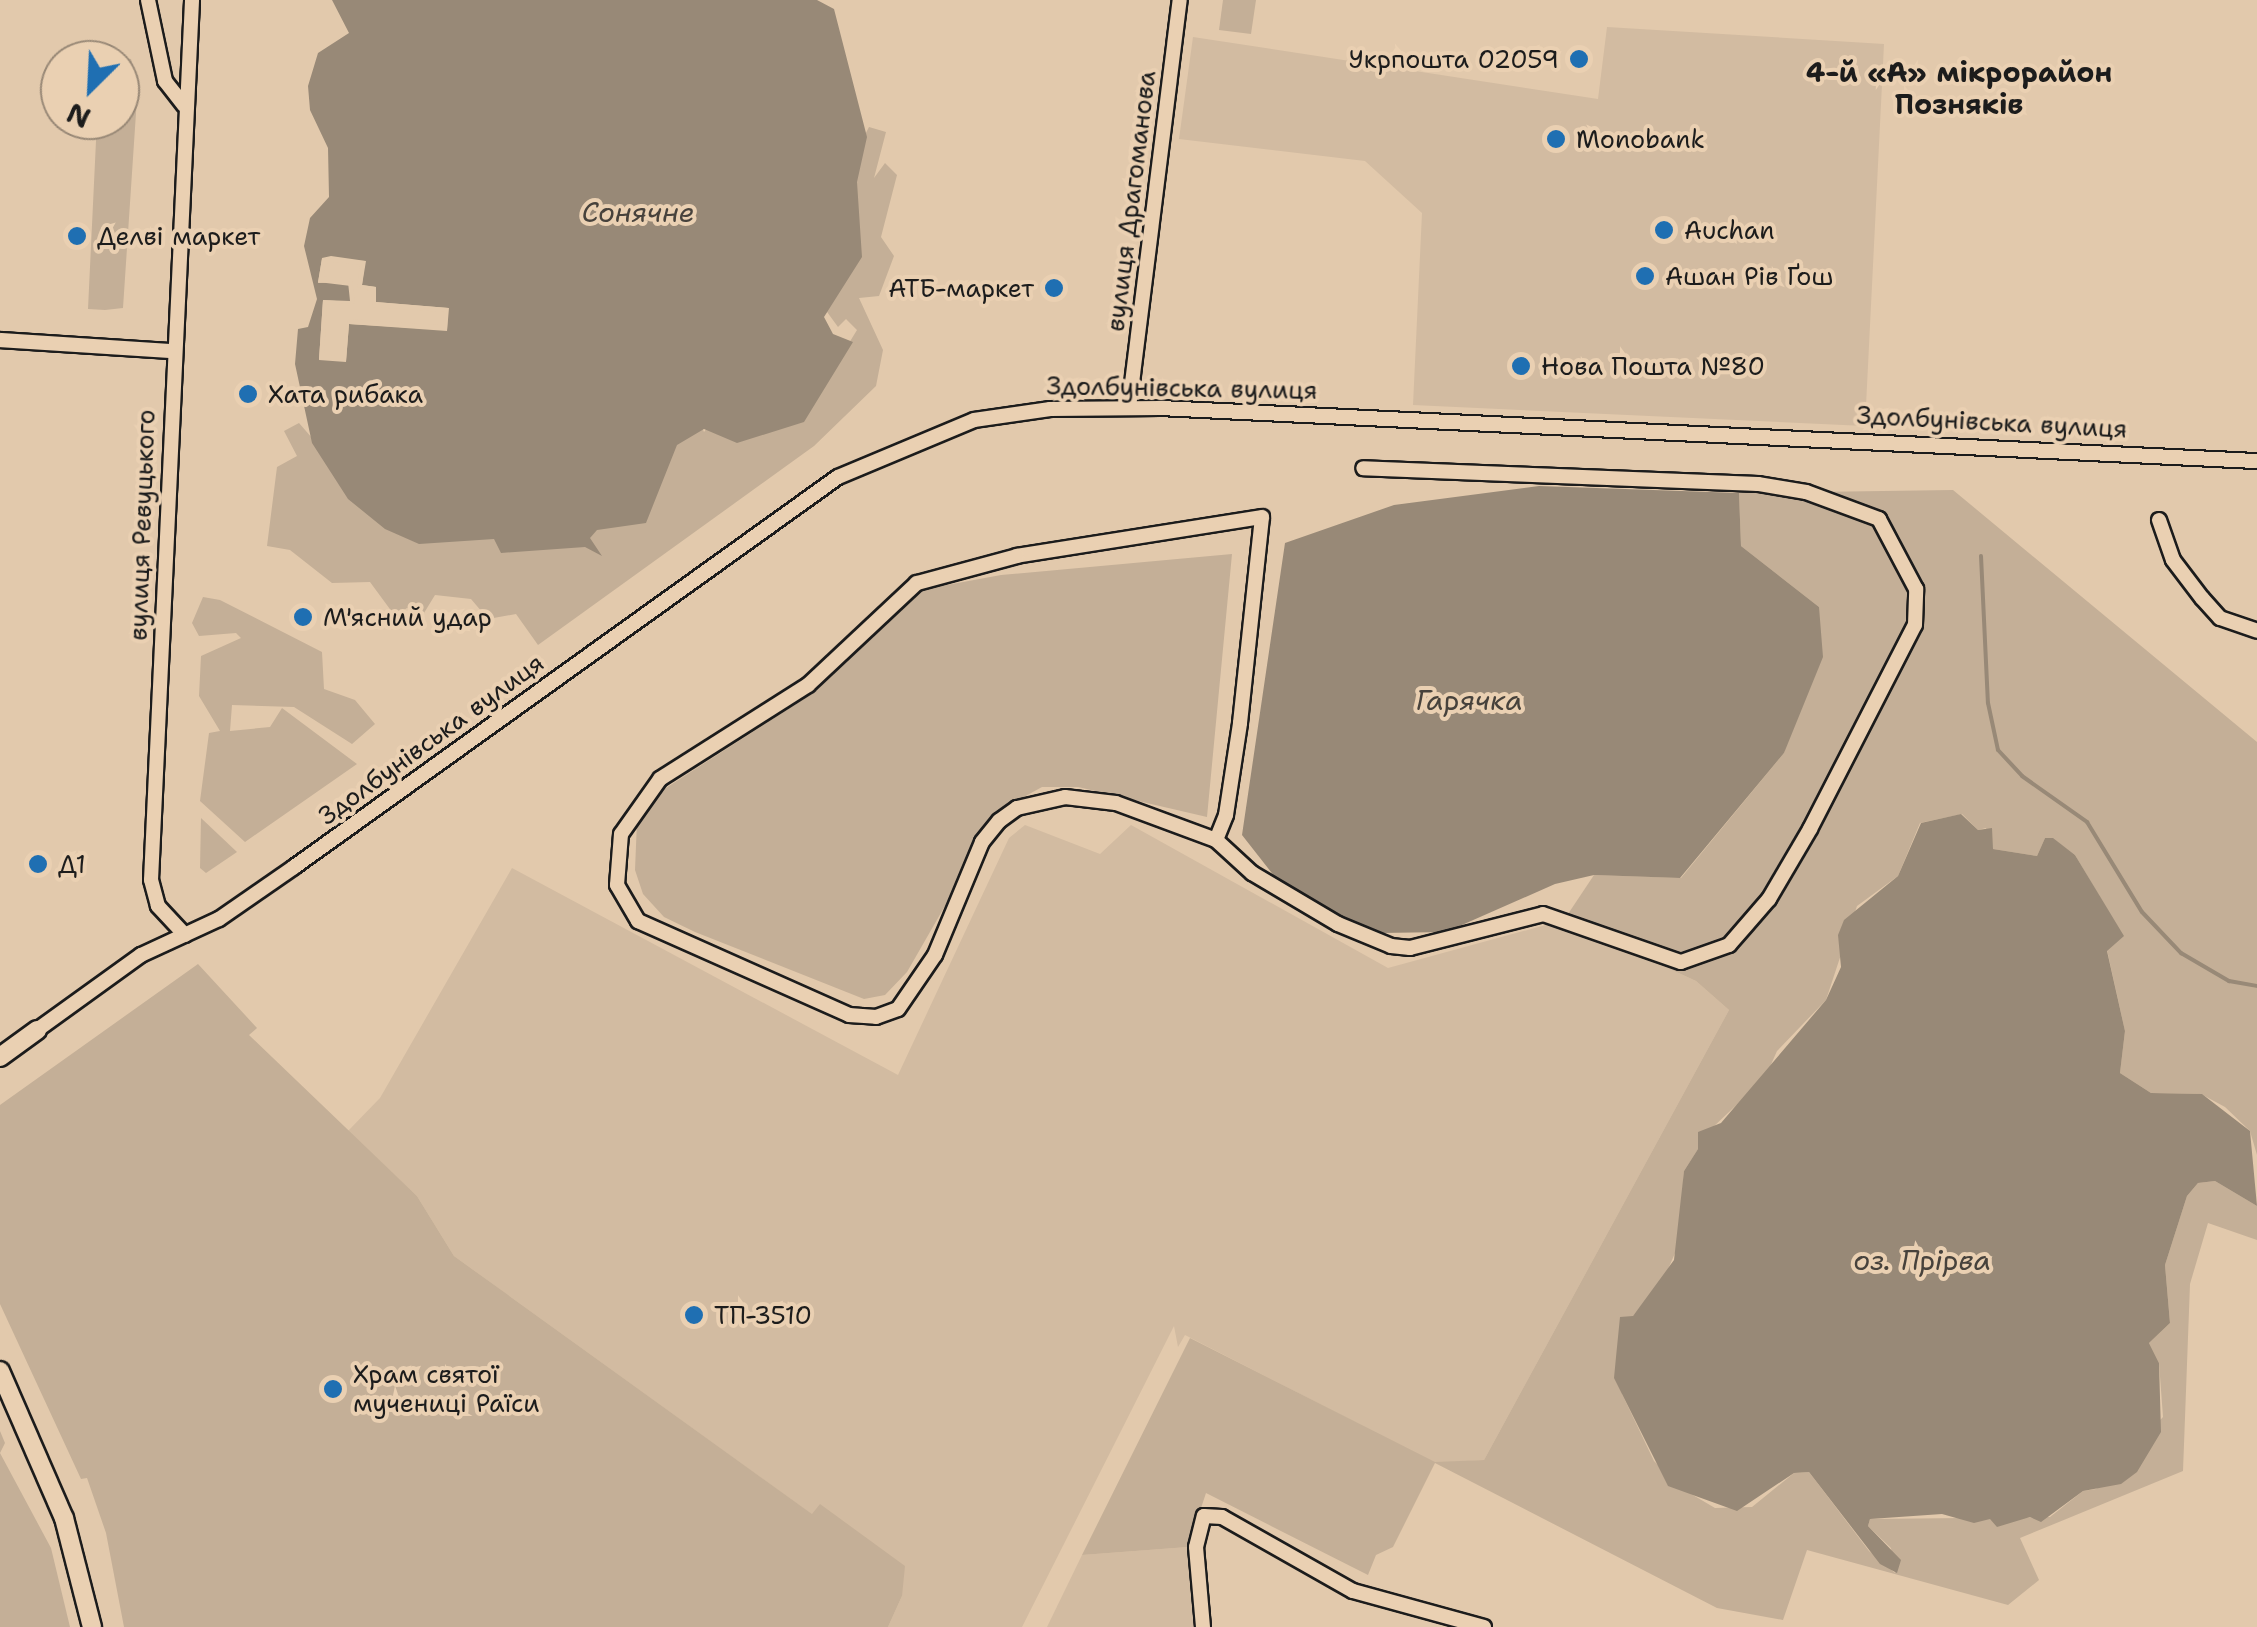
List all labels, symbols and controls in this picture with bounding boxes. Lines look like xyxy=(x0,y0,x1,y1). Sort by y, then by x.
north arrow xyxy=(40,40,140,140)
place label: Укрпошта 02059 xyxy=(1349,44,1559,74)
marker: Укрпошта 02059 xyxy=(1568,48,1590,70)
district label: 4-й «А» мікрорайон Позняків xyxy=(1806,55,2112,121)
street label: вулиця Драгоманова xyxy=(1100,69,1162,333)
text: N xyxy=(61,94,96,137)
place label: Monobank xyxy=(1576,124,1705,154)
marker: Monobank xyxy=(1545,128,1567,150)
water label: Сонячне xyxy=(581,195,695,229)
place label: Auchan xyxy=(1684,215,1775,245)
marker: Auchan xyxy=(1653,219,1675,241)
place label: Делві маркет xyxy=(97,221,260,251)
marker: Делві маркет xyxy=(66,225,88,247)
place label: Ашан Рів Ґош xyxy=(1665,261,1833,291)
marker: Ашан Рів Ґош xyxy=(1634,265,1656,287)
place label: АТБ-маркет xyxy=(888,273,1034,303)
marker: АТБ-маркет xyxy=(1043,277,1065,299)
place label: Нова Пошта №80 xyxy=(1541,351,1765,381)
marker: Нова Пошта №80 xyxy=(1510,355,1532,377)
street label: Здолбунівська вулиця xyxy=(1046,371,1318,405)
place label: Хата рибака xyxy=(268,379,423,409)
marker: Хата рибака xyxy=(237,383,259,405)
street label: Здолбунівська вулиця xyxy=(1856,400,2128,444)
street label: вулиця Ревуцького xyxy=(123,409,161,641)
place label: М'ясний удар xyxy=(323,602,492,632)
marker: М'ясний удар xyxy=(292,606,314,628)
street label: Здолбунівська вулиця xyxy=(313,647,549,831)
water label: Гарячка xyxy=(1415,683,1523,717)
place label: Д1 xyxy=(58,849,86,879)
marker: Д1 xyxy=(27,853,49,875)
water label: оз. Прірва xyxy=(1853,1243,1991,1277)
place label: ТП-3510 xyxy=(714,1300,812,1330)
marker: ТП-3510 xyxy=(683,1304,705,1326)
place label: Храм святої мучениці Раїси xyxy=(353,1360,540,1419)
marker: Храм святої мучениці Раїси xyxy=(322,1378,344,1400)

